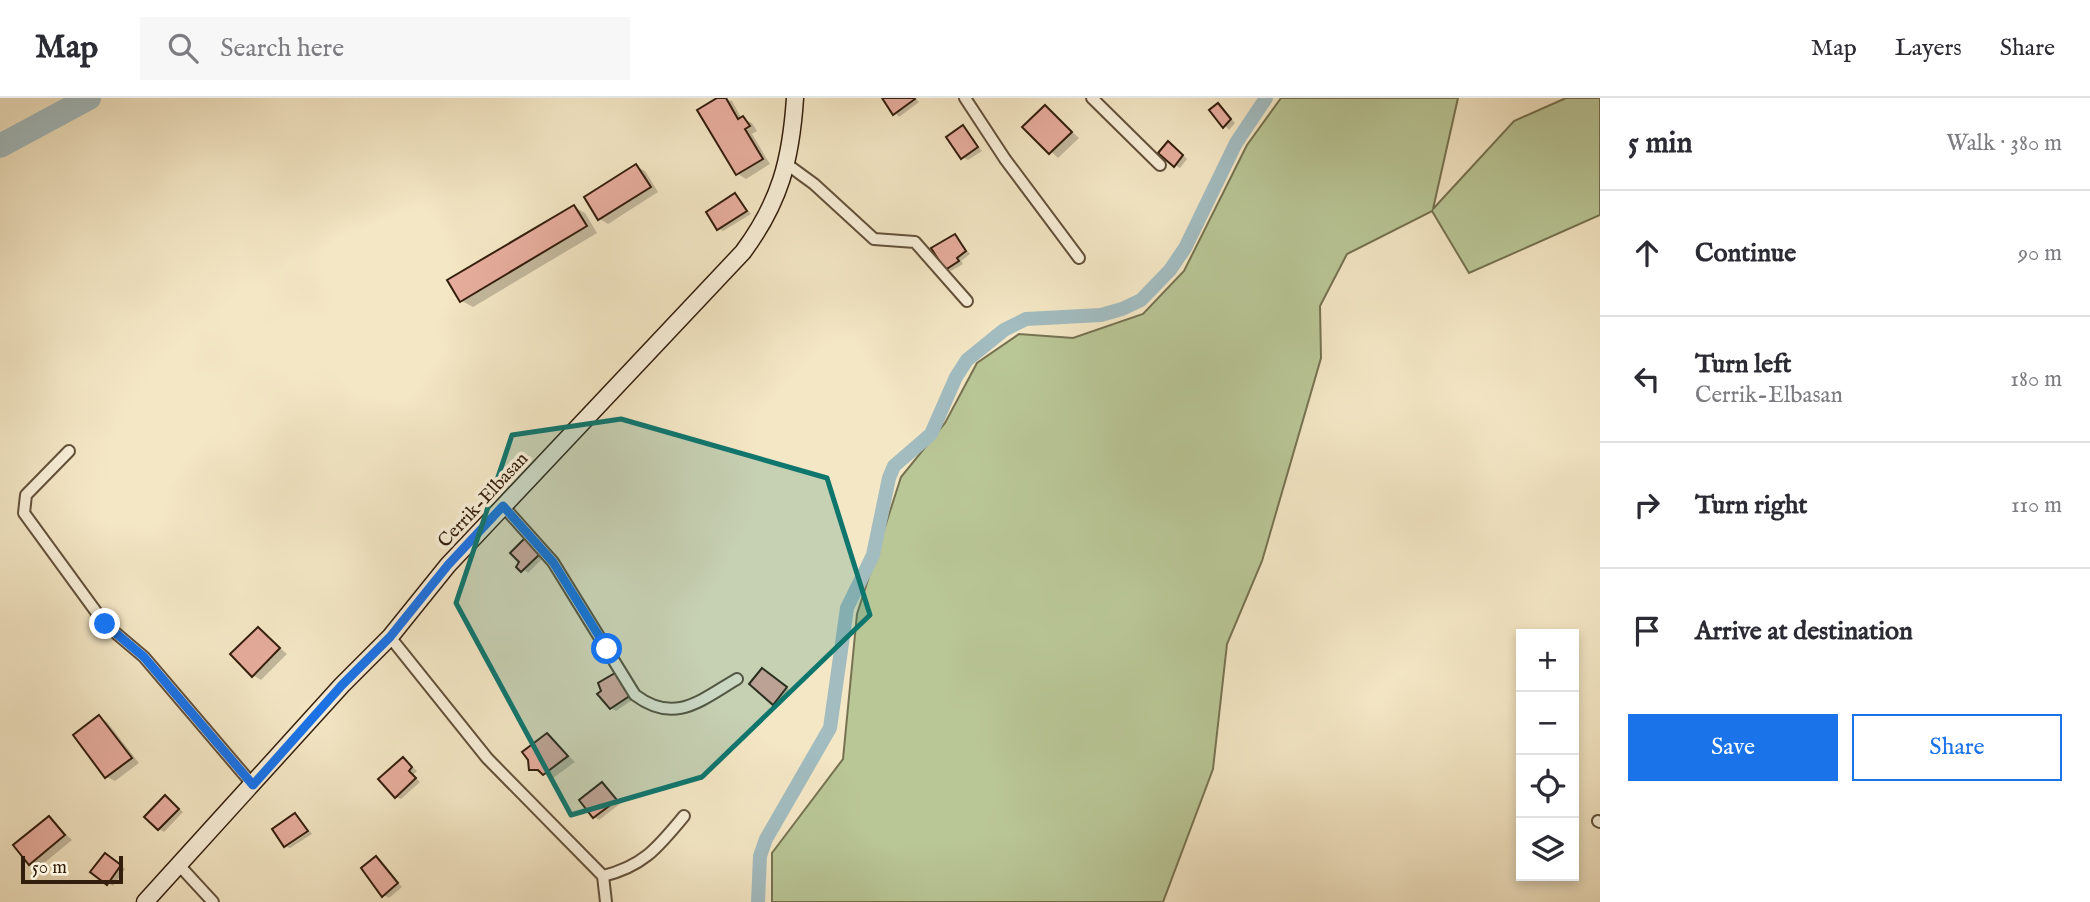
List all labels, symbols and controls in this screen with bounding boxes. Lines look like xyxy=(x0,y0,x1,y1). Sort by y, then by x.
search box xyxy=(140,17,630,80)
text: Map xyxy=(35,27,98,69)
icon: search xyxy=(164,29,202,67)
text: Search here xyxy=(220,32,344,65)
text: Map xyxy=(1811,33,1857,64)
text: Layers xyxy=(1895,33,1962,64)
text: Share xyxy=(2000,33,2055,64)
text: 5 min xyxy=(1628,125,1693,163)
text: Walk · 380 m xyxy=(1946,129,2062,158)
icon: ahead xyxy=(1628,234,1666,272)
text: Continue xyxy=(1695,237,1796,270)
text: 90 m xyxy=(2018,239,2062,268)
text: Turn left xyxy=(1695,348,1792,381)
icon: left xyxy=(1628,360,1666,398)
text: 180 m xyxy=(2010,365,2062,394)
text: Cerrik-Elbasan xyxy=(1695,381,1843,410)
street label: Cerrik-Elbasan xyxy=(433,448,534,553)
icon: right xyxy=(1628,486,1666,524)
text: Turn right xyxy=(1695,489,1808,522)
text: 110 m xyxy=(2011,491,2062,520)
route end xyxy=(89,608,120,639)
icon: arrive xyxy=(1628,612,1666,650)
text: Arrive at destination xyxy=(1695,615,1913,648)
map controls xyxy=(1516,629,1579,881)
button: + xyxy=(1516,629,1579,692)
route start xyxy=(591,633,622,664)
button: − xyxy=(1516,692,1579,755)
button: Save xyxy=(1628,714,1838,781)
button: Share xyxy=(1852,714,2062,781)
button: locate xyxy=(1516,755,1579,818)
button: layers xyxy=(1516,818,1579,881)
scale bar xyxy=(21,853,122,885)
text: 50 m xyxy=(32,856,67,880)

